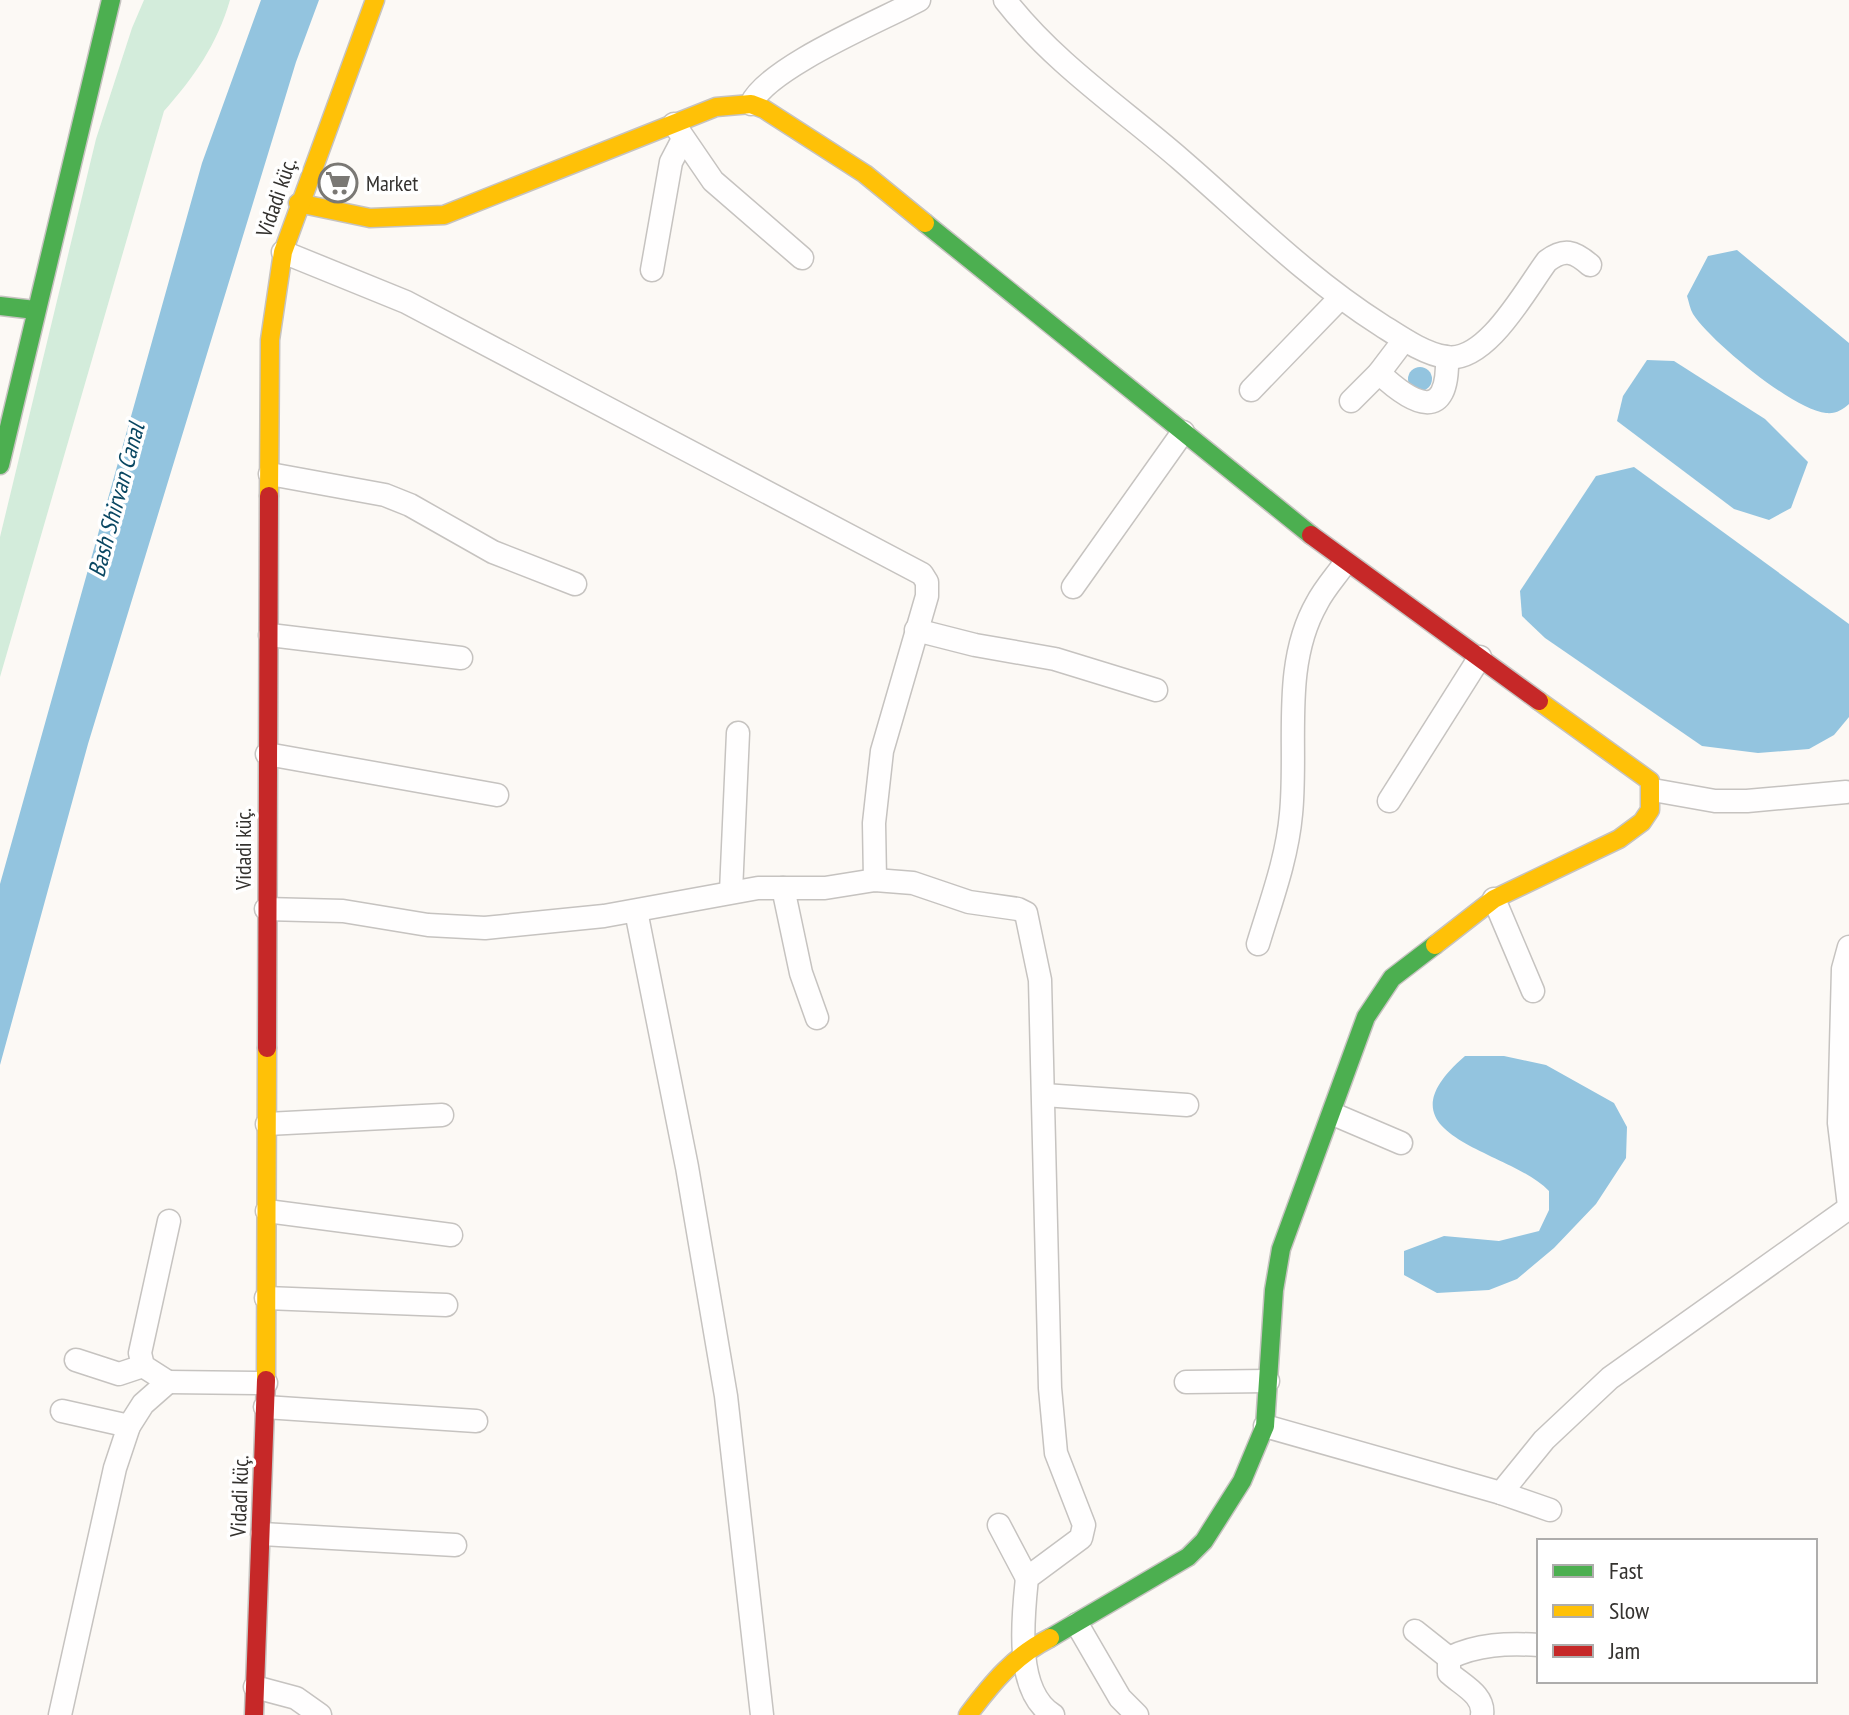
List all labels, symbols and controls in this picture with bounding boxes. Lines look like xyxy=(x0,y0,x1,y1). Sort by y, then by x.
street label: Vidadi küç. xyxy=(249,154,303,241)
supermarket icon: Market xyxy=(317,162,359,204)
place label: Market xyxy=(366,169,418,197)
water label: Bash Shirvan Canal xyxy=(81,417,152,580)
street label: Vidadi küç. xyxy=(229,808,257,891)
street label: Vidadi küç. xyxy=(224,1454,254,1539)
legend xyxy=(1537,1539,1817,1683)
text: Fast xyxy=(1609,1555,1644,1586)
text: Slow xyxy=(1609,1595,1650,1626)
text: Jam xyxy=(1608,1635,1640,1666)

